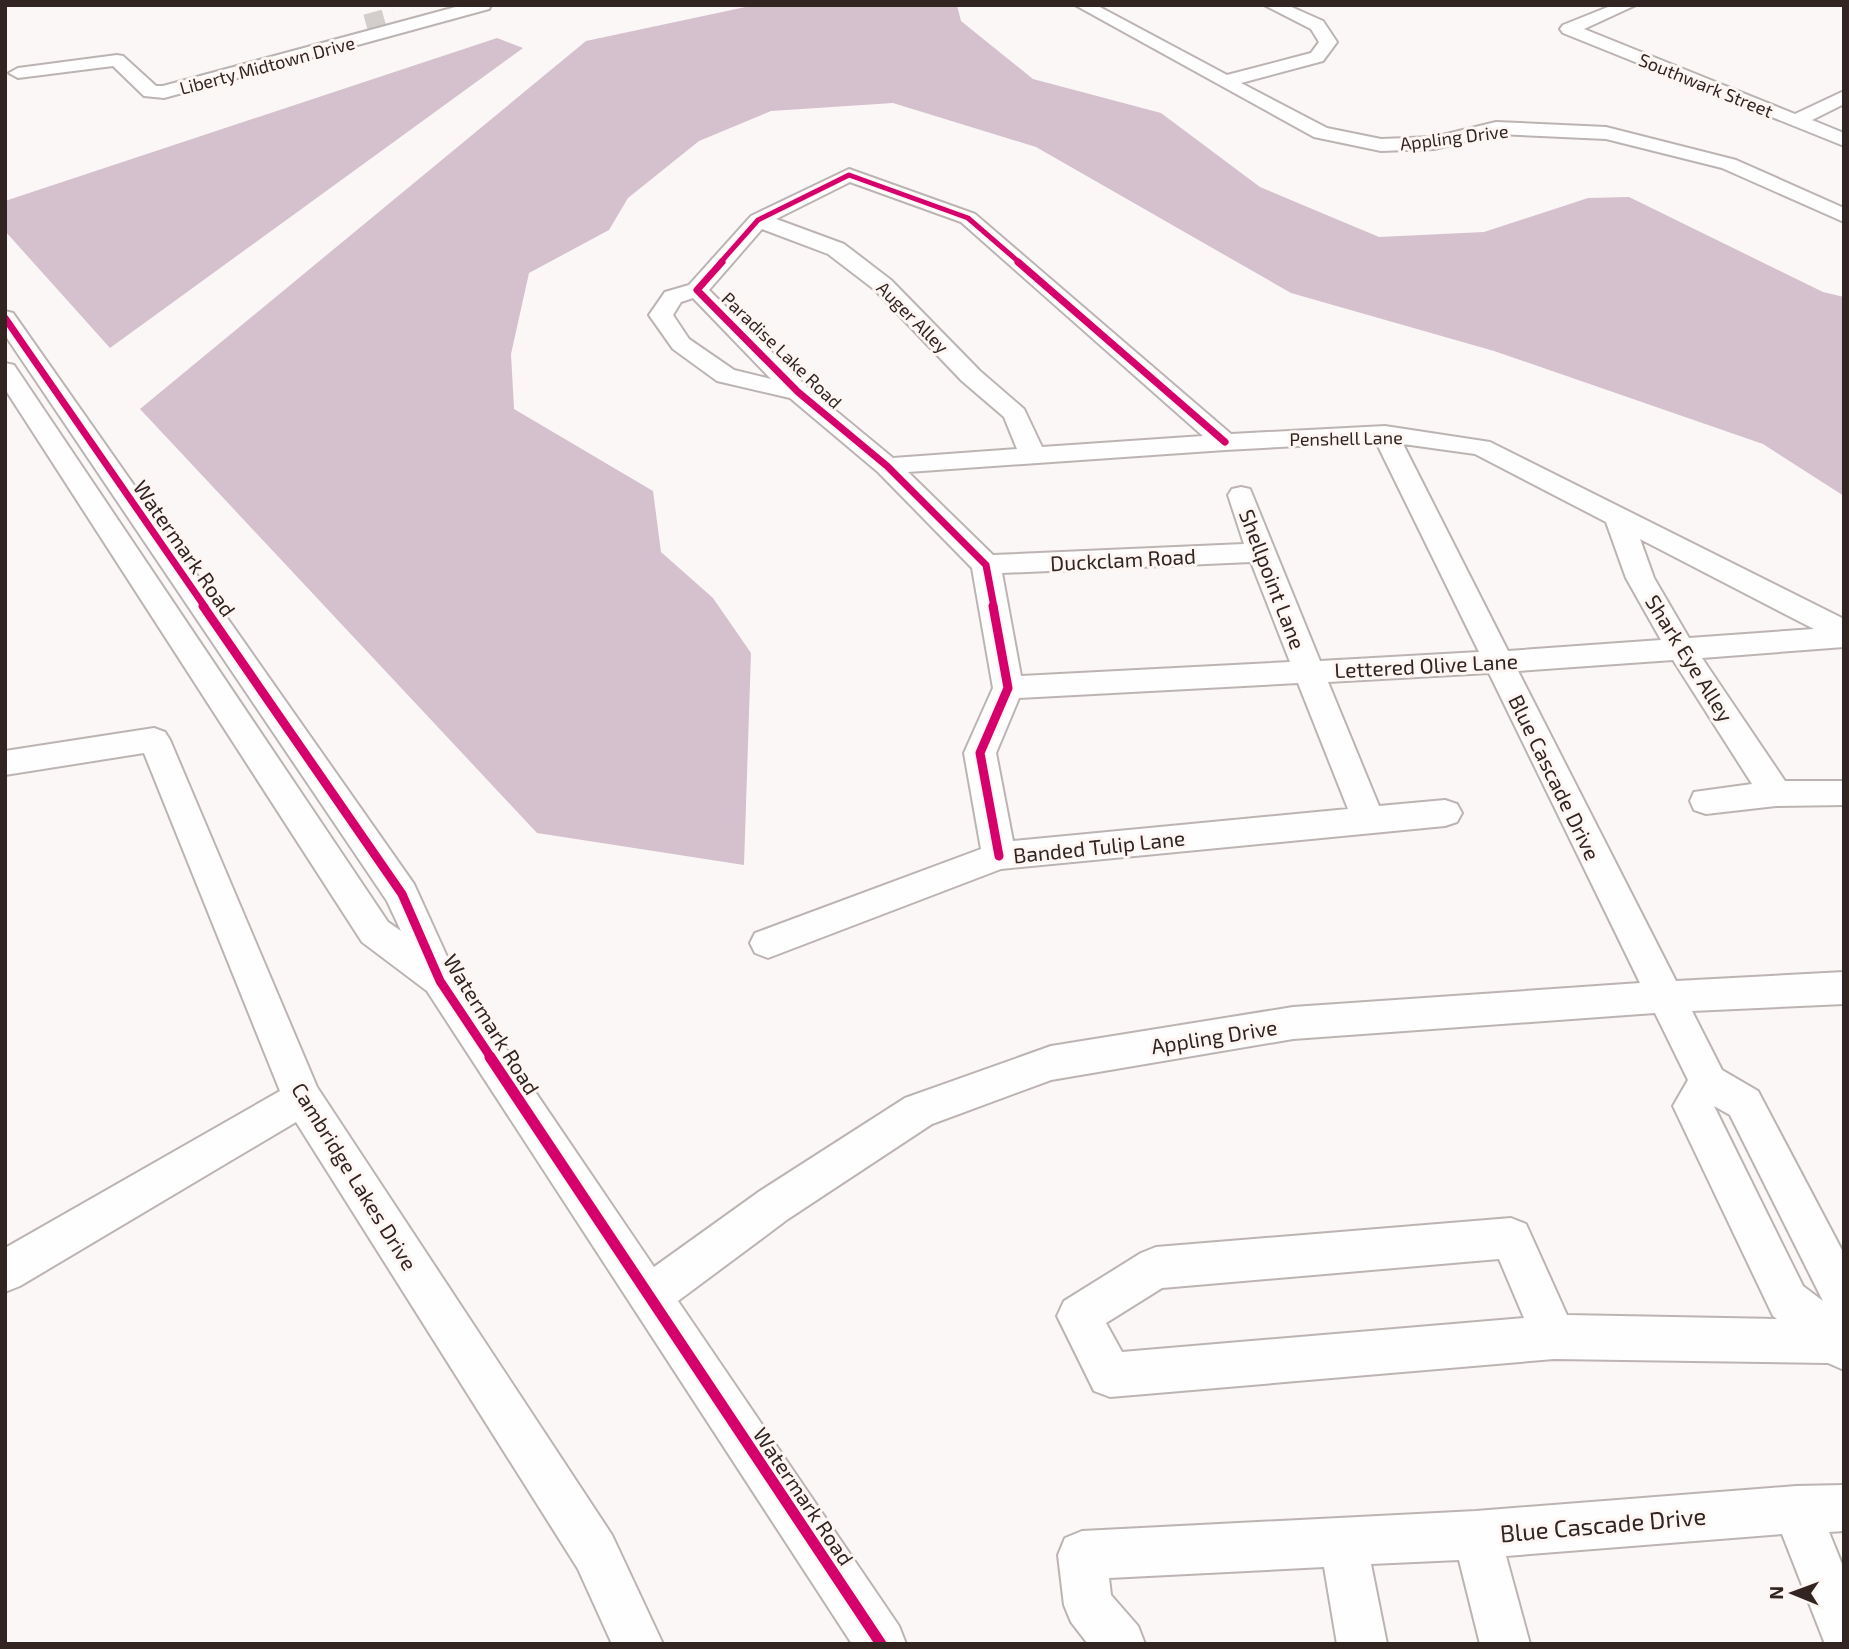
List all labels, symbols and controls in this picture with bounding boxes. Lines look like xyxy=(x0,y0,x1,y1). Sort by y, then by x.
street label: Liberty Midtown Drive xyxy=(177,31,357,99)
street label: Southwark Street xyxy=(1636,48,1776,122)
street label: Appling Drive xyxy=(1398,119,1510,155)
street label: Auger Alley xyxy=(873,277,954,358)
street label: Paradise Lake Road xyxy=(717,287,847,413)
street label: Penshell Lane xyxy=(1289,426,1403,450)
street label: Watermark Road xyxy=(129,475,241,621)
street label: Shellpoint Lane xyxy=(1235,506,1311,652)
street label: Duckclam Road xyxy=(1049,543,1197,575)
street label: Shark Eye Alley xyxy=(1641,590,1739,726)
street label: Lettered Olive Lane xyxy=(1334,648,1518,682)
street label: Blue Cascade Drive xyxy=(1504,690,1606,864)
street label: Banded Tulip Lane xyxy=(1012,825,1186,867)
street label: Watermark Road xyxy=(439,949,545,1099)
street label: Appling Drive xyxy=(1149,1014,1279,1058)
street label: Cambridge Lakes Drive xyxy=(287,1078,423,1274)
street label: Watermark Road xyxy=(749,1422,859,1570)
street label: Blue Cascade Drive xyxy=(1499,1501,1707,1547)
north arrow xyxy=(1758,1558,1828,1628)
text: N xyxy=(1764,1586,1787,1600)

